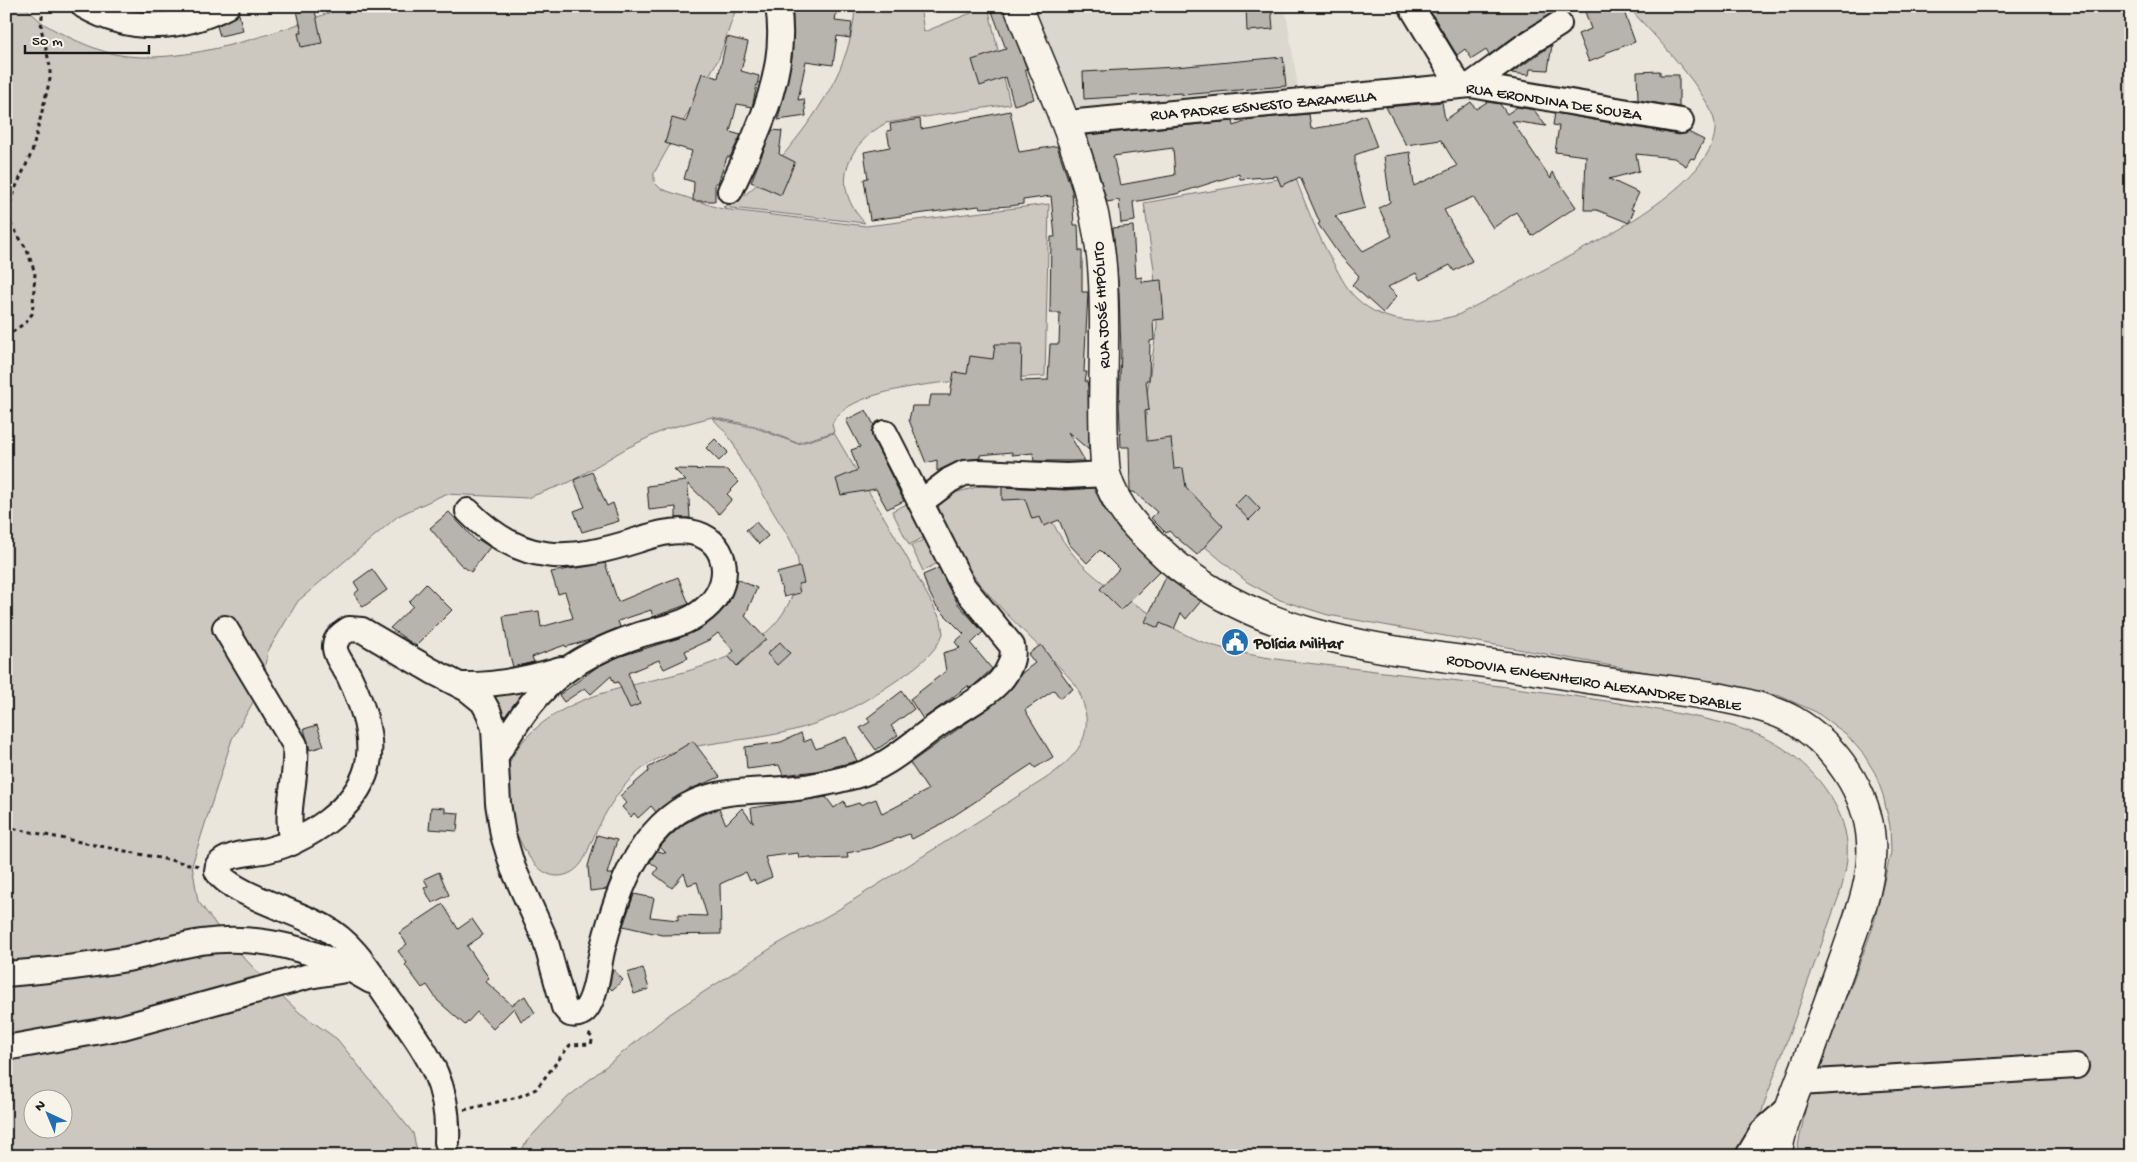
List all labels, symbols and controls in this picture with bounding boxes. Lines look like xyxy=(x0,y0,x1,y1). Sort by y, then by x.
scale bar xyxy=(25,22,149,54)
text: 50 m xyxy=(32,33,63,51)
street label: RUA ERONDINA DE SOUZA xyxy=(1464,80,1644,127)
street label: RUA PADRE ESNESTO ZARAMELLA xyxy=(1150,88,1378,127)
street label: RUA JOSÉ HIPÓLITO xyxy=(1091,241,1116,369)
public building icon: Polícia Militar xyxy=(1220,627,1250,657)
place label: Polícia Militar xyxy=(1253,636,1345,655)
street label: RODOVIA ENGENHEIRO ALEXANDRE DRABLE xyxy=(1445,652,1743,717)
north arrow xyxy=(22,1090,72,1140)
text: N xyxy=(32,1097,50,1116)

